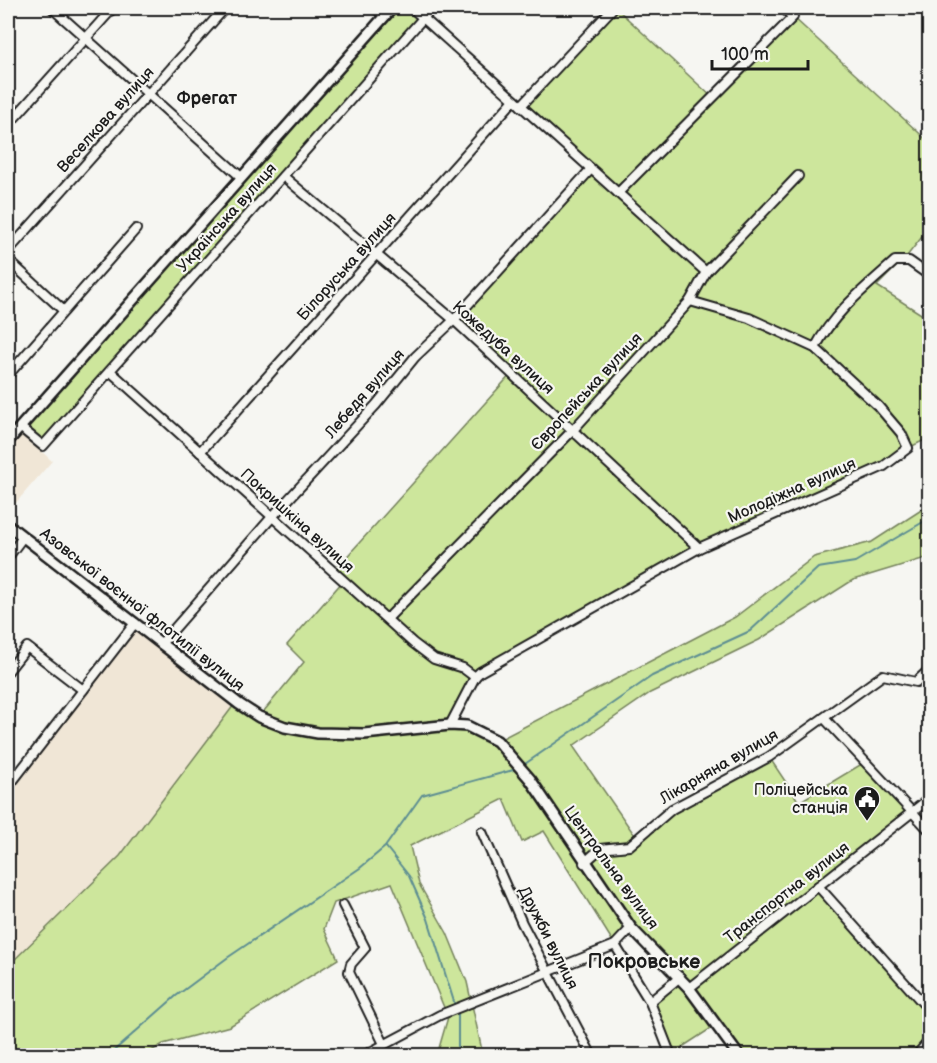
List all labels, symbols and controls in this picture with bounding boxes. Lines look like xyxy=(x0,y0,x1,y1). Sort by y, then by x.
scale bar xyxy=(712,33,808,71)
text: 100 m xyxy=(721,44,769,65)
street label: Веселкова вулиця xyxy=(54,63,159,177)
district label: Фрегат xyxy=(177,88,238,109)
street label: Українська вулиця xyxy=(173,159,281,276)
street label: Білоруська вулиця xyxy=(294,209,401,325)
street label: Кожедуба вулиця xyxy=(448,297,558,399)
street label: Європейська вулиця xyxy=(528,329,646,455)
street label: Лебедя вулиця xyxy=(321,346,409,443)
street label: Молодіжна вулиця xyxy=(725,454,859,528)
street label: Покришкіна вулиця xyxy=(236,465,358,577)
street label: Азовської воєнної флотилії вулиця xyxy=(35,524,248,696)
street label: Лікарняна вулиця xyxy=(656,725,782,809)
place label: Поліцейська станція xyxy=(754,781,849,818)
public building icon: Поліцейська станція xyxy=(852,784,882,822)
street label: Центральна вулиця xyxy=(560,803,662,934)
street label: Транспортна вулиця xyxy=(721,838,853,948)
street label: Дружби вулиця xyxy=(514,883,582,993)
district label: Покровське xyxy=(588,950,700,974)

